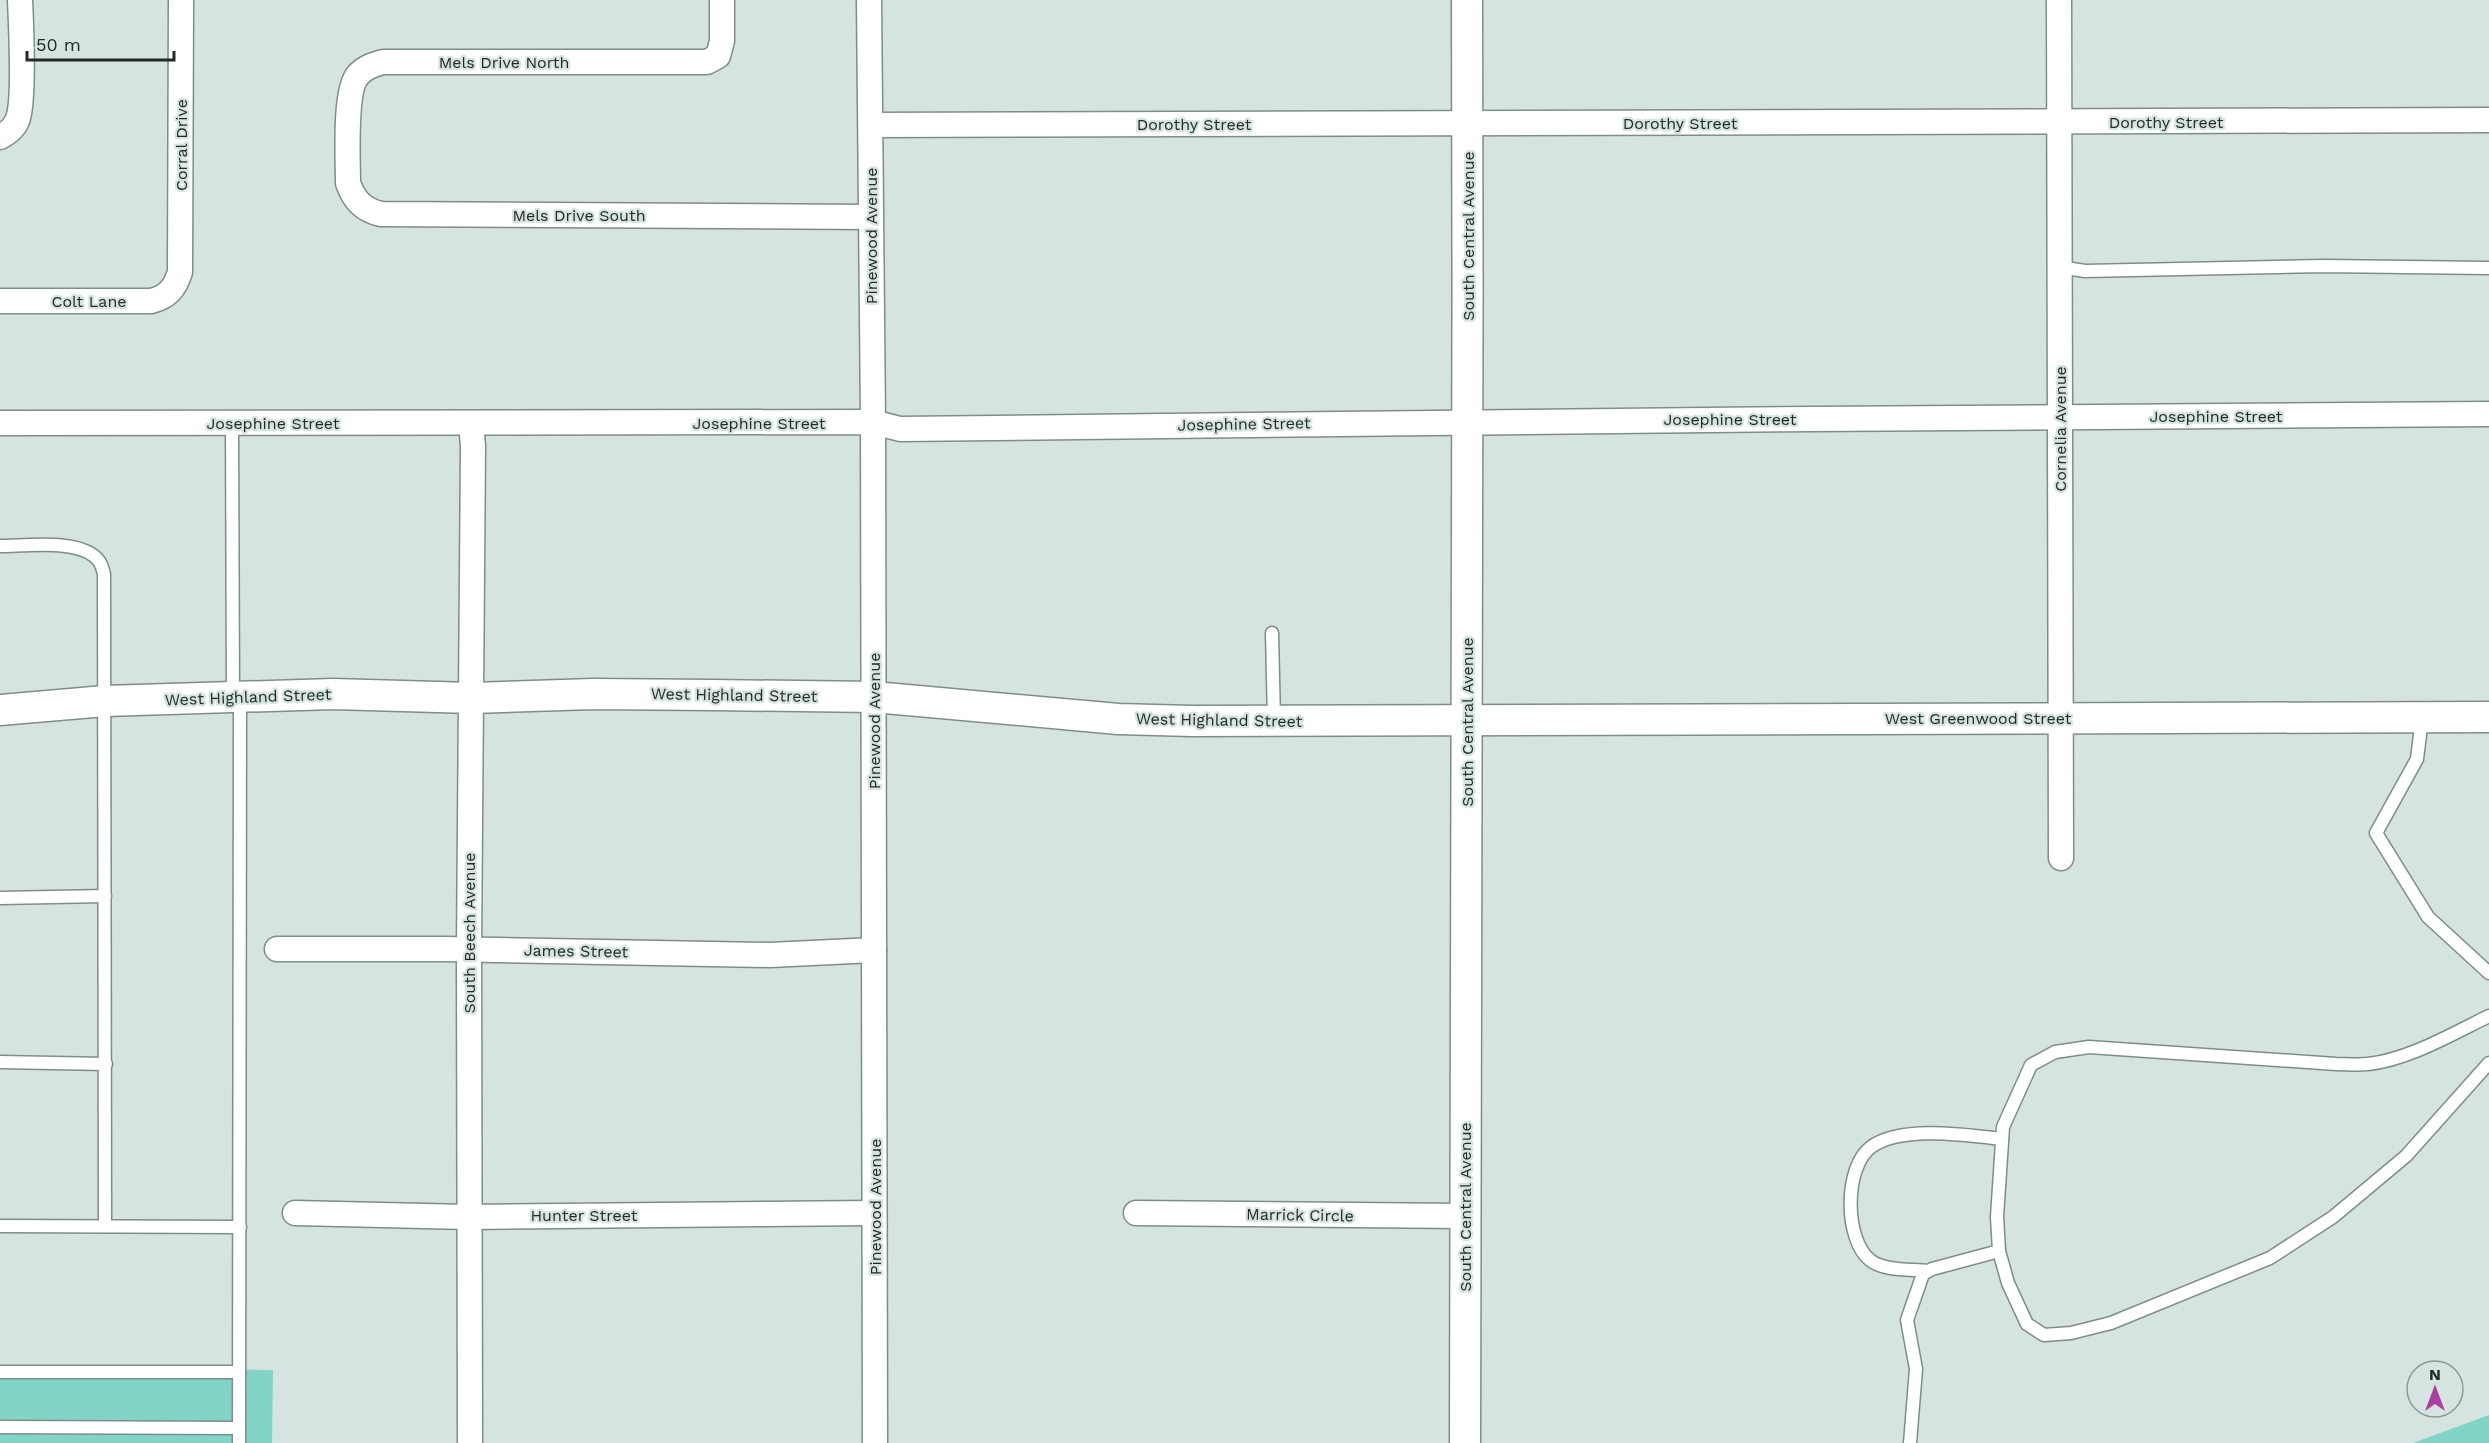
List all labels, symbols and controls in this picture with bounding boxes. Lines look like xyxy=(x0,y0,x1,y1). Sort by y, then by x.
scale bar xyxy=(27,24,174,62)
text: 50 m xyxy=(36,34,81,55)
street label: Mels Drive North xyxy=(439,53,569,72)
street label: Corral Drive xyxy=(172,99,191,191)
street label: Dorothy Street xyxy=(2109,113,2224,132)
street label: Dorothy Street xyxy=(1623,114,1738,133)
street label: Dorothy Street xyxy=(1137,115,1252,134)
street label: South Central Avenue xyxy=(1459,151,1478,321)
street label: Pinewood Avenue xyxy=(862,168,881,304)
street label: Mels Drive South xyxy=(512,206,646,225)
street label: Colt Lane xyxy=(51,292,127,311)
street label: Cornelia Avenue xyxy=(2051,366,2070,492)
street label: Josephine Street xyxy=(2149,407,2283,426)
street label: Josephine Street xyxy=(1663,410,1797,429)
street label: Josephine Street xyxy=(1177,413,1311,435)
street label: Josephine Street xyxy=(206,414,340,433)
street label: Josephine Street xyxy=(692,414,826,433)
street label: South Central Avenue xyxy=(1458,637,1477,807)
street label: Pinewood Avenue xyxy=(865,653,884,789)
street label: West Highland Street xyxy=(651,684,818,706)
street label: West Highland Street xyxy=(164,685,332,709)
street label: West Highland Street xyxy=(1136,709,1303,731)
street label: West Greenwood Street xyxy=(1885,709,2072,728)
street label: South Beech Avenue xyxy=(460,853,479,1013)
street label: James Street xyxy=(524,941,629,961)
street label: South Central Avenue xyxy=(1456,1122,1475,1292)
street label: Pinewood Avenue xyxy=(866,1139,885,1275)
street label: Marrick Circle xyxy=(1246,1205,1354,1225)
street label: Hunter Street xyxy=(531,1206,638,1225)
north arrow xyxy=(2405,1359,2465,1419)
text: N xyxy=(2429,1365,2441,1384)

